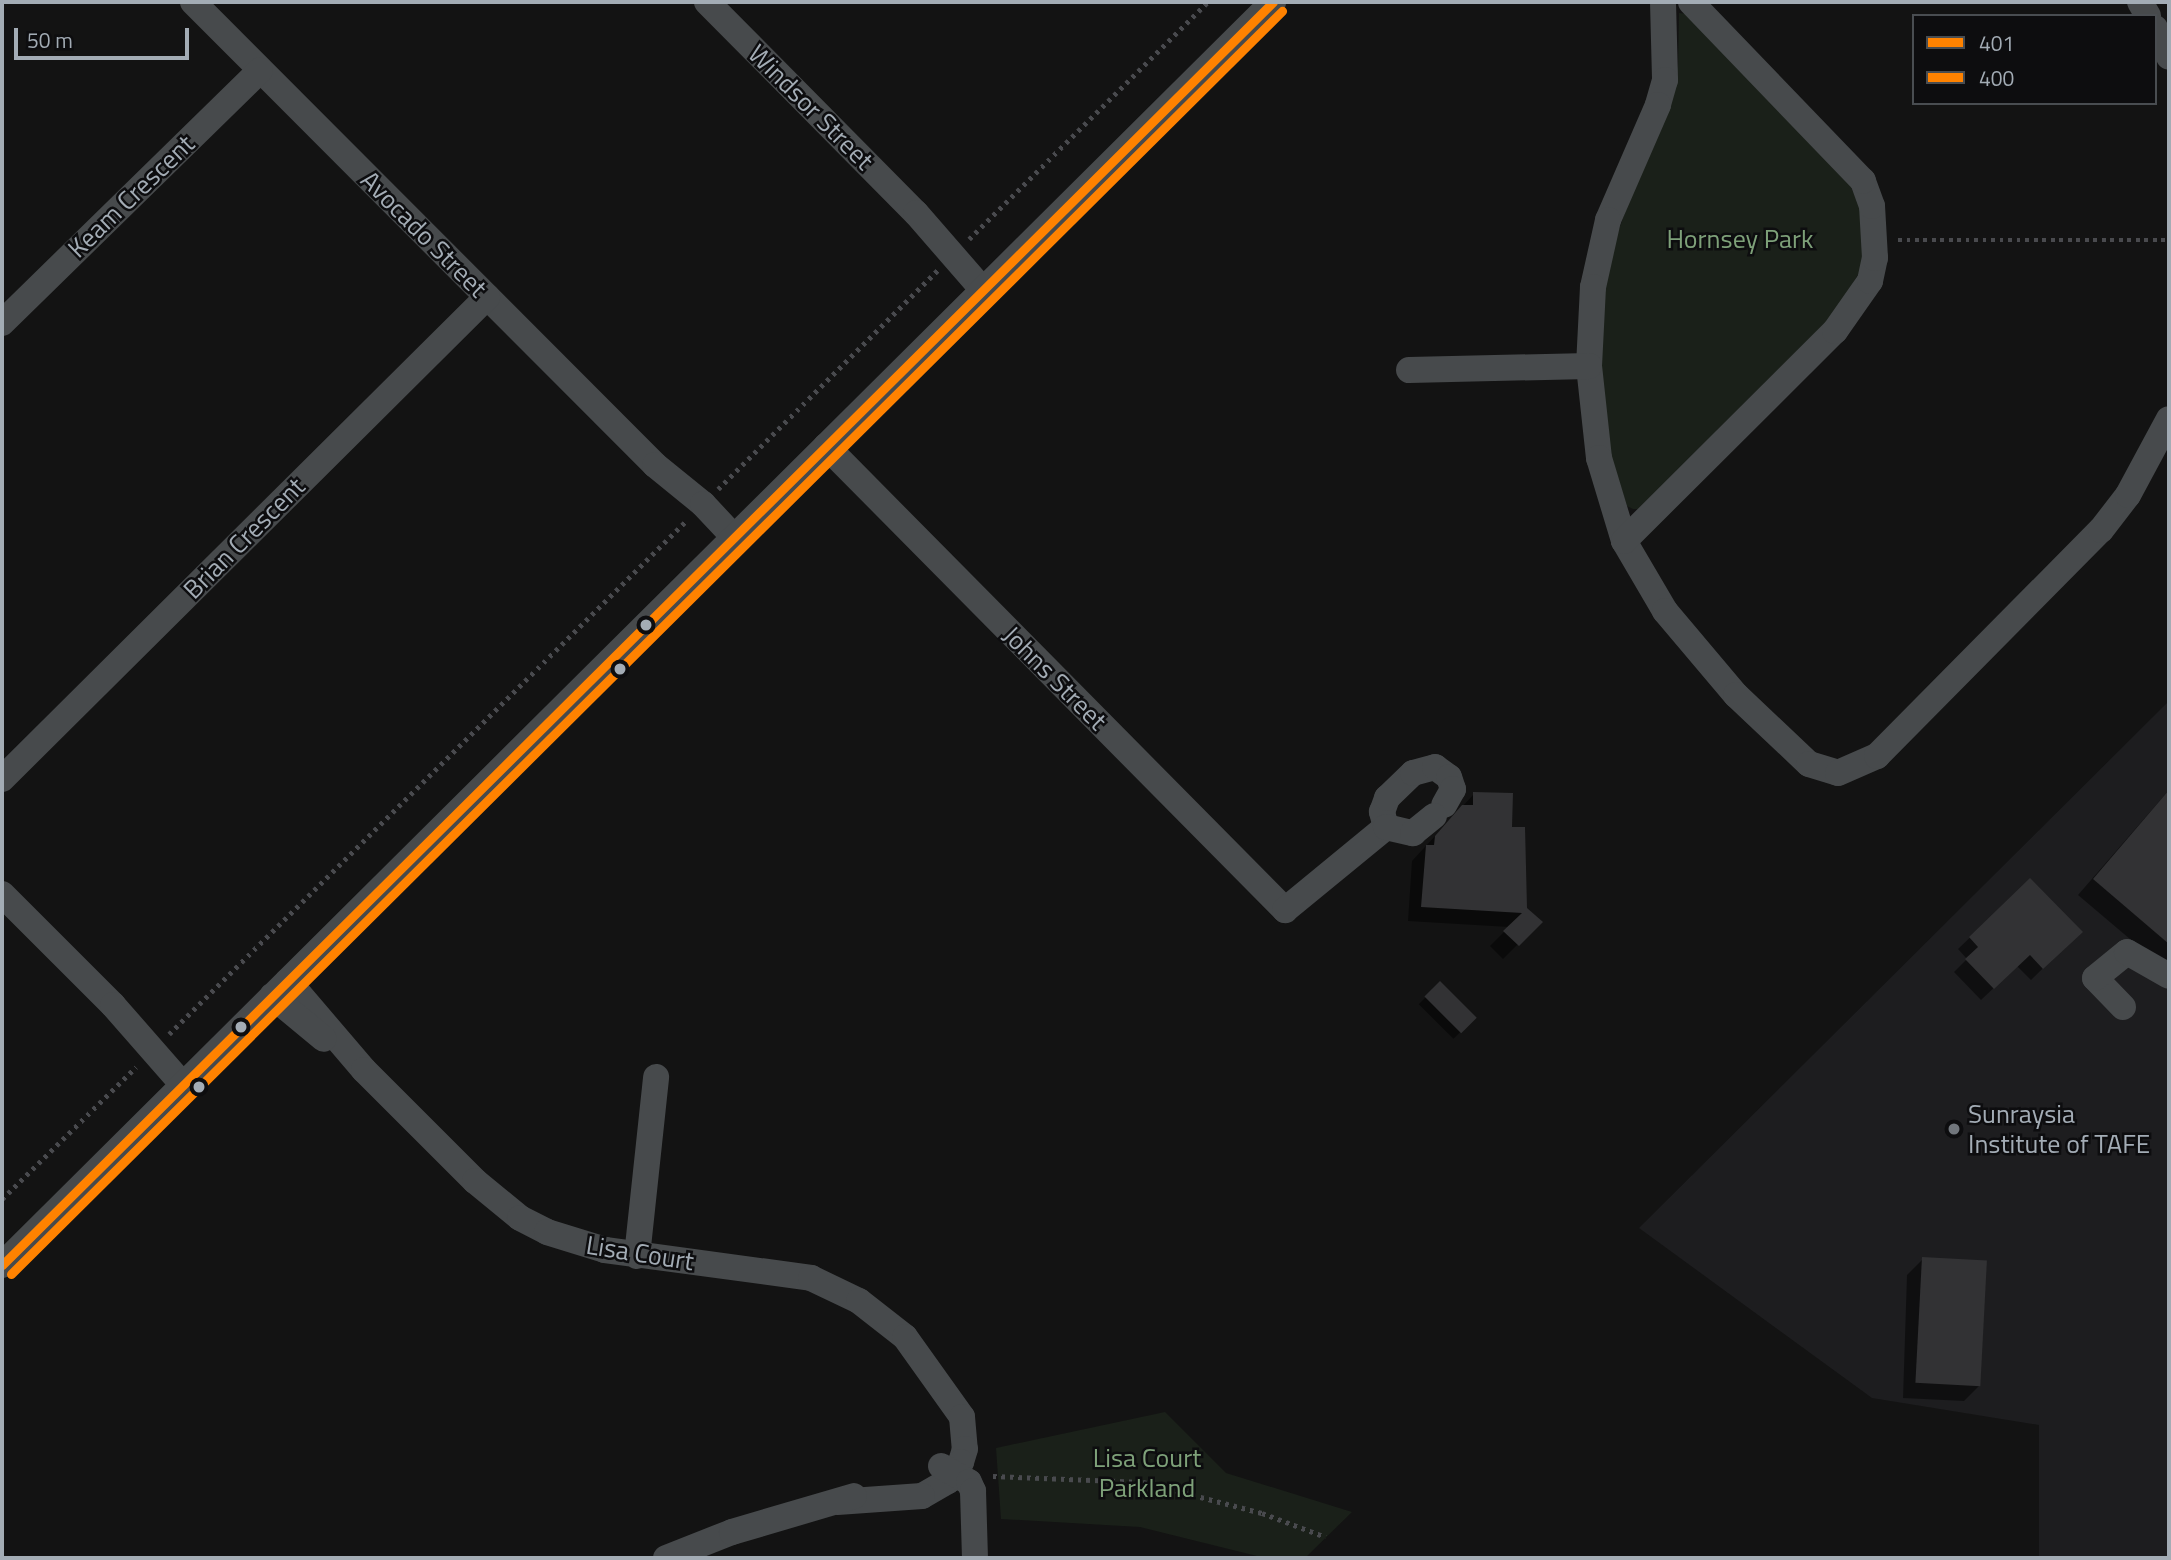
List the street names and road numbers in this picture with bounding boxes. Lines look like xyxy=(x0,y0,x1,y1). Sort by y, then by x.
street label: Windsor Street xyxy=(742,38,880,176)
street label: Keam Crescent xyxy=(61,128,201,264)
street label: Avocado Street xyxy=(354,164,494,304)
street label: Brian Crescent xyxy=(177,471,311,605)
street label: Johns Street xyxy=(997,620,1113,736)
street label: Lisa Court xyxy=(584,1229,696,1277)

